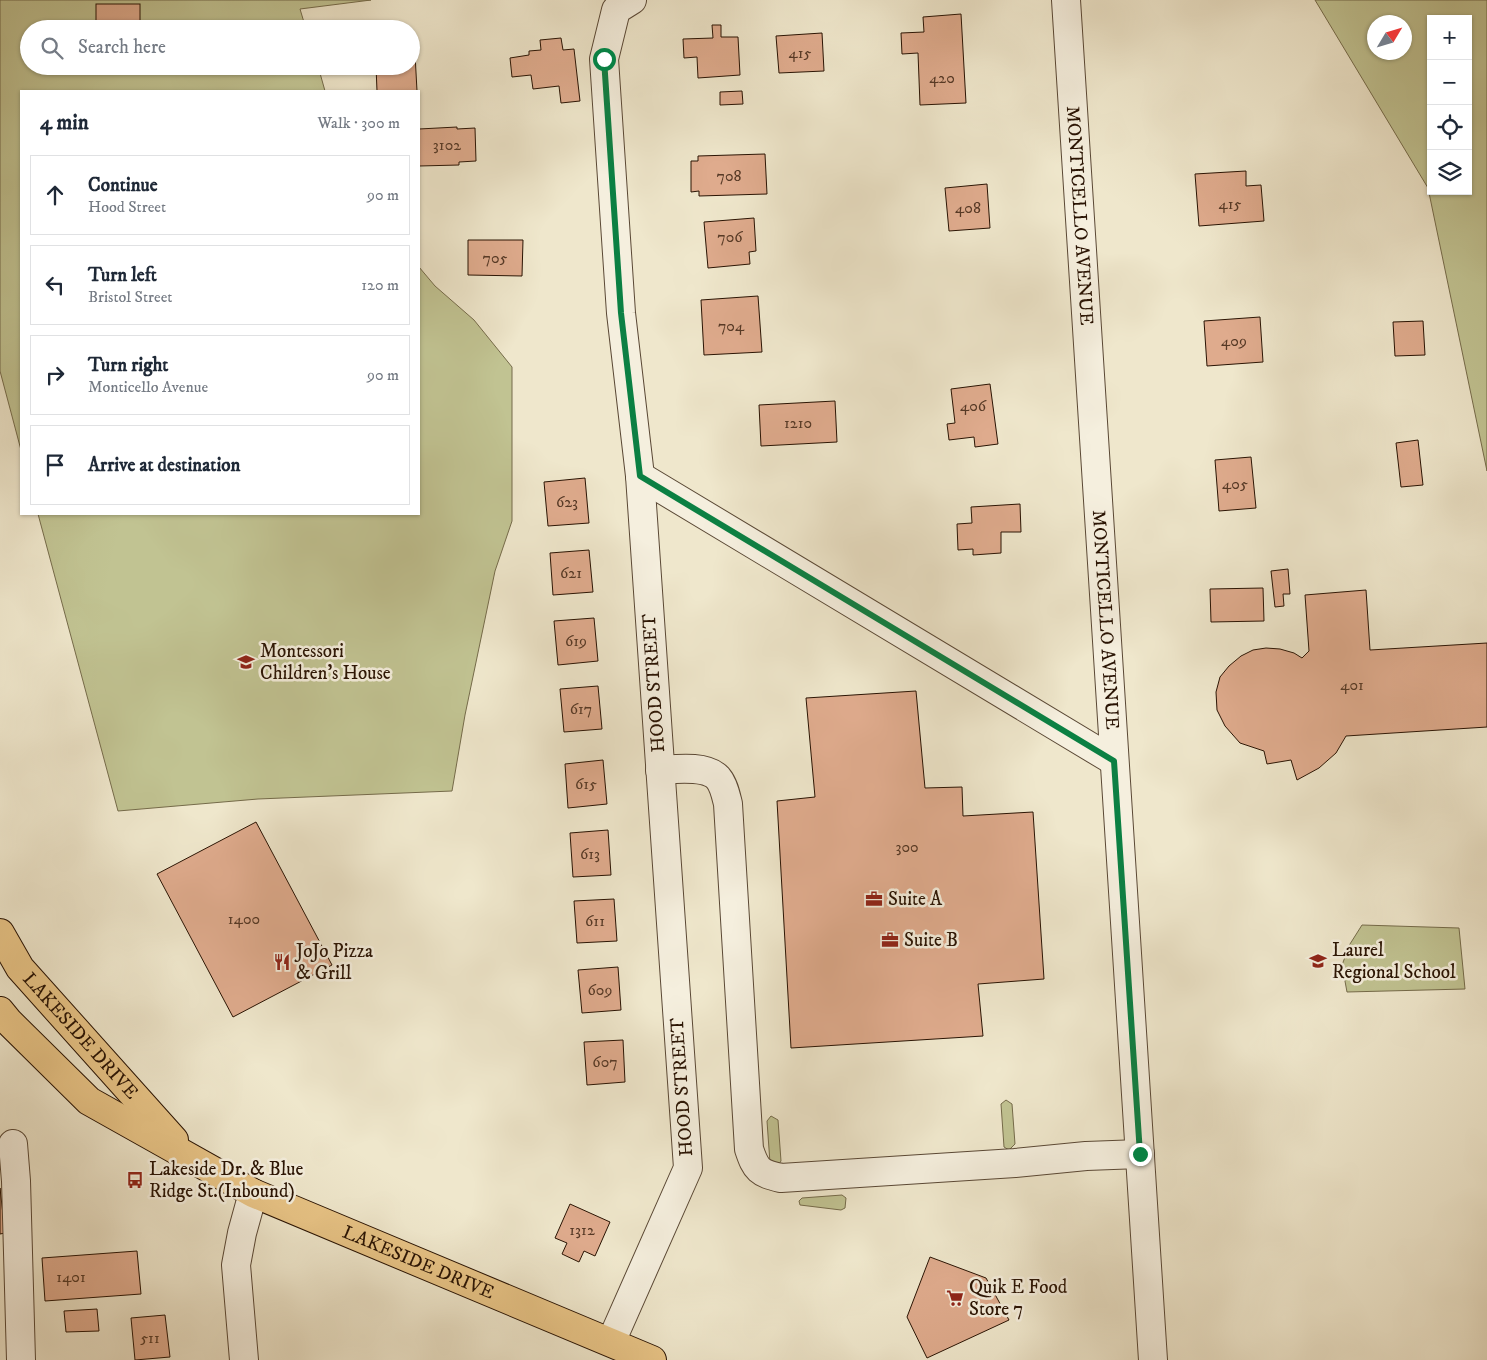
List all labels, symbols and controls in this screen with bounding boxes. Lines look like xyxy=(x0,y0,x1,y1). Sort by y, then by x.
north arrow xyxy=(1367,15,1412,60)
map controls xyxy=(1427,15,1472,195)
button: + xyxy=(1427,15,1472,60)
search box xyxy=(20,20,420,75)
icon: search xyxy=(38,34,66,62)
text: Search here xyxy=(78,36,166,59)
house number: 415 xyxy=(789,43,812,63)
route start xyxy=(593,48,616,71)
button: − xyxy=(1427,60,1472,105)
house number: 420 xyxy=(929,68,955,88)
street label: MONTICELLO AVENUE xyxy=(1061,105,1098,326)
button: locate xyxy=(1427,105,1472,150)
text: 4 min xyxy=(40,110,89,136)
text: Walk · 300 m xyxy=(317,113,400,133)
house number: 3102 xyxy=(433,135,461,155)
button: layers xyxy=(1427,150,1472,195)
house number: 708 xyxy=(716,166,742,186)
text: Continue xyxy=(88,174,158,197)
icon: ahead xyxy=(41,181,69,209)
text: 90 m xyxy=(367,185,399,205)
house number: 415 xyxy=(1219,194,1242,214)
text: Hood Street xyxy=(88,197,166,217)
house number: 408 xyxy=(955,198,981,218)
house number: 706 xyxy=(717,227,743,247)
house number: 705 xyxy=(483,248,508,268)
text: Turn left xyxy=(88,264,157,287)
icon: left xyxy=(41,271,69,299)
text: 120 m xyxy=(361,275,399,295)
text: Bristol Street xyxy=(88,287,172,307)
house number: 704 xyxy=(718,316,745,336)
house number: 409 xyxy=(1221,331,1247,351)
text: Turn right xyxy=(88,354,168,377)
icon: right xyxy=(41,361,69,389)
text: 90 m xyxy=(367,365,399,385)
text: Monticello Avenue xyxy=(88,377,208,397)
house number: 406 xyxy=(960,396,987,416)
house number: 1210 xyxy=(784,413,812,433)
icon: arrive xyxy=(41,451,69,479)
text: Arrive at destination xyxy=(88,454,240,477)
house number: 405 xyxy=(1222,474,1248,494)
house number: 623 xyxy=(556,492,578,512)
street label: MONTICELLO AVENUE xyxy=(1087,509,1124,730)
house number: 621 xyxy=(560,563,582,583)
street label: HOOD STREET xyxy=(638,612,670,753)
house number: 619 xyxy=(565,631,587,651)
place label: Montessori Children's House xyxy=(260,640,391,685)
school or university icon: Montessori Children's House xyxy=(236,652,256,672)
house number: 401 xyxy=(1340,675,1364,695)
house number: 617 xyxy=(570,699,592,719)
house number: 615 xyxy=(575,774,597,794)
house number: 300 xyxy=(895,837,919,857)
house number: 613 xyxy=(580,844,600,864)
place label: Suite A xyxy=(888,888,943,911)
office icon: Suite A xyxy=(864,889,884,909)
house number: 1400 xyxy=(228,909,260,929)
house number: 611 xyxy=(585,911,605,931)
place label: Suite B xyxy=(904,929,958,952)
office icon: Suite B xyxy=(880,930,900,950)
place label: Laurel Regional School xyxy=(1332,939,1456,984)
place label: JoJo Pizza & Grill xyxy=(294,940,373,985)
school or university icon: Laurel Regional School xyxy=(1308,951,1328,971)
restaurant icon: JoJo Pizza & Grill xyxy=(272,952,292,972)
street label: LAKESIDE DRIVE xyxy=(18,967,143,1104)
house number: 609 xyxy=(588,980,612,1000)
street label: HOOD STREET xyxy=(666,1016,698,1157)
house number: 607 xyxy=(592,1052,618,1072)
route end xyxy=(1129,1143,1152,1166)
place label: Lakeside Dr. & Blue Ridge St.(Inbound) xyxy=(149,1158,304,1203)
bus stop icon: Lakeside Dr. & Blue Ridge St.(Inbound) xyxy=(125,1170,145,1190)
street label: LAKESIDE DRIVE xyxy=(339,1220,498,1304)
house number: 1312 xyxy=(569,1220,595,1240)
house number: 1401 xyxy=(56,1267,86,1287)
place label: Quik E Food Store 7 xyxy=(969,1276,1068,1321)
supermarket icon: Quik E Food Store 7 xyxy=(945,1288,965,1308)
house number: 511 xyxy=(140,1328,160,1348)

